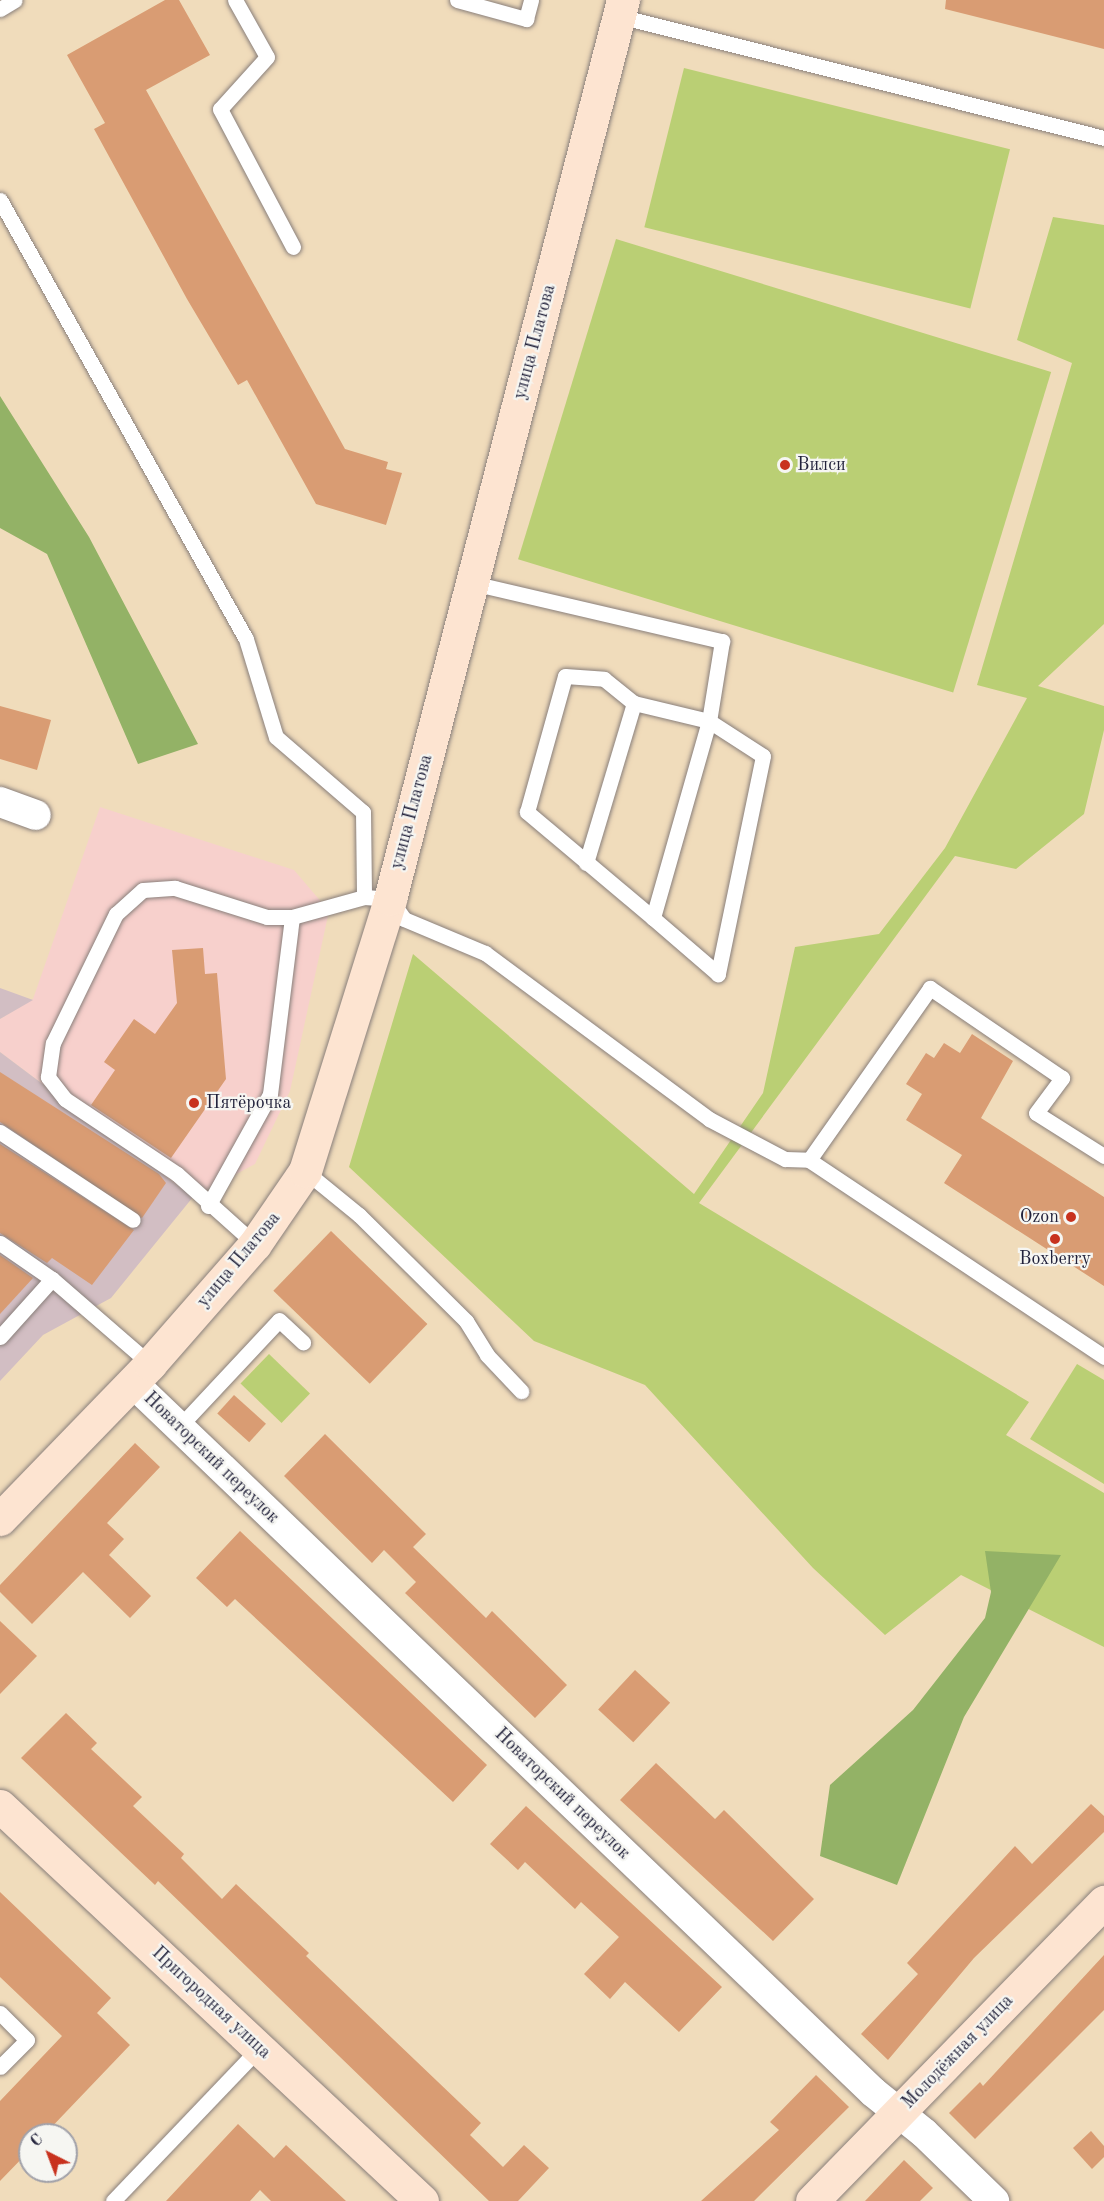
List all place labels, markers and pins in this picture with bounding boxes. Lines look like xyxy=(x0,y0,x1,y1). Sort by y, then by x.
place label: Вилси xyxy=(797,454,846,476)
marker: Вилси xyxy=(778,458,792,472)
place label: Пятёрочка xyxy=(206,1092,291,1114)
marker: Пятёрочка xyxy=(187,1096,201,1110)
place label: Ozon xyxy=(1020,1206,1059,1228)
marker: Ozon xyxy=(1064,1210,1078,1224)
marker: Boxberry xyxy=(1048,1232,1062,1246)
place label: Boxberry xyxy=(1019,1248,1091,1270)

